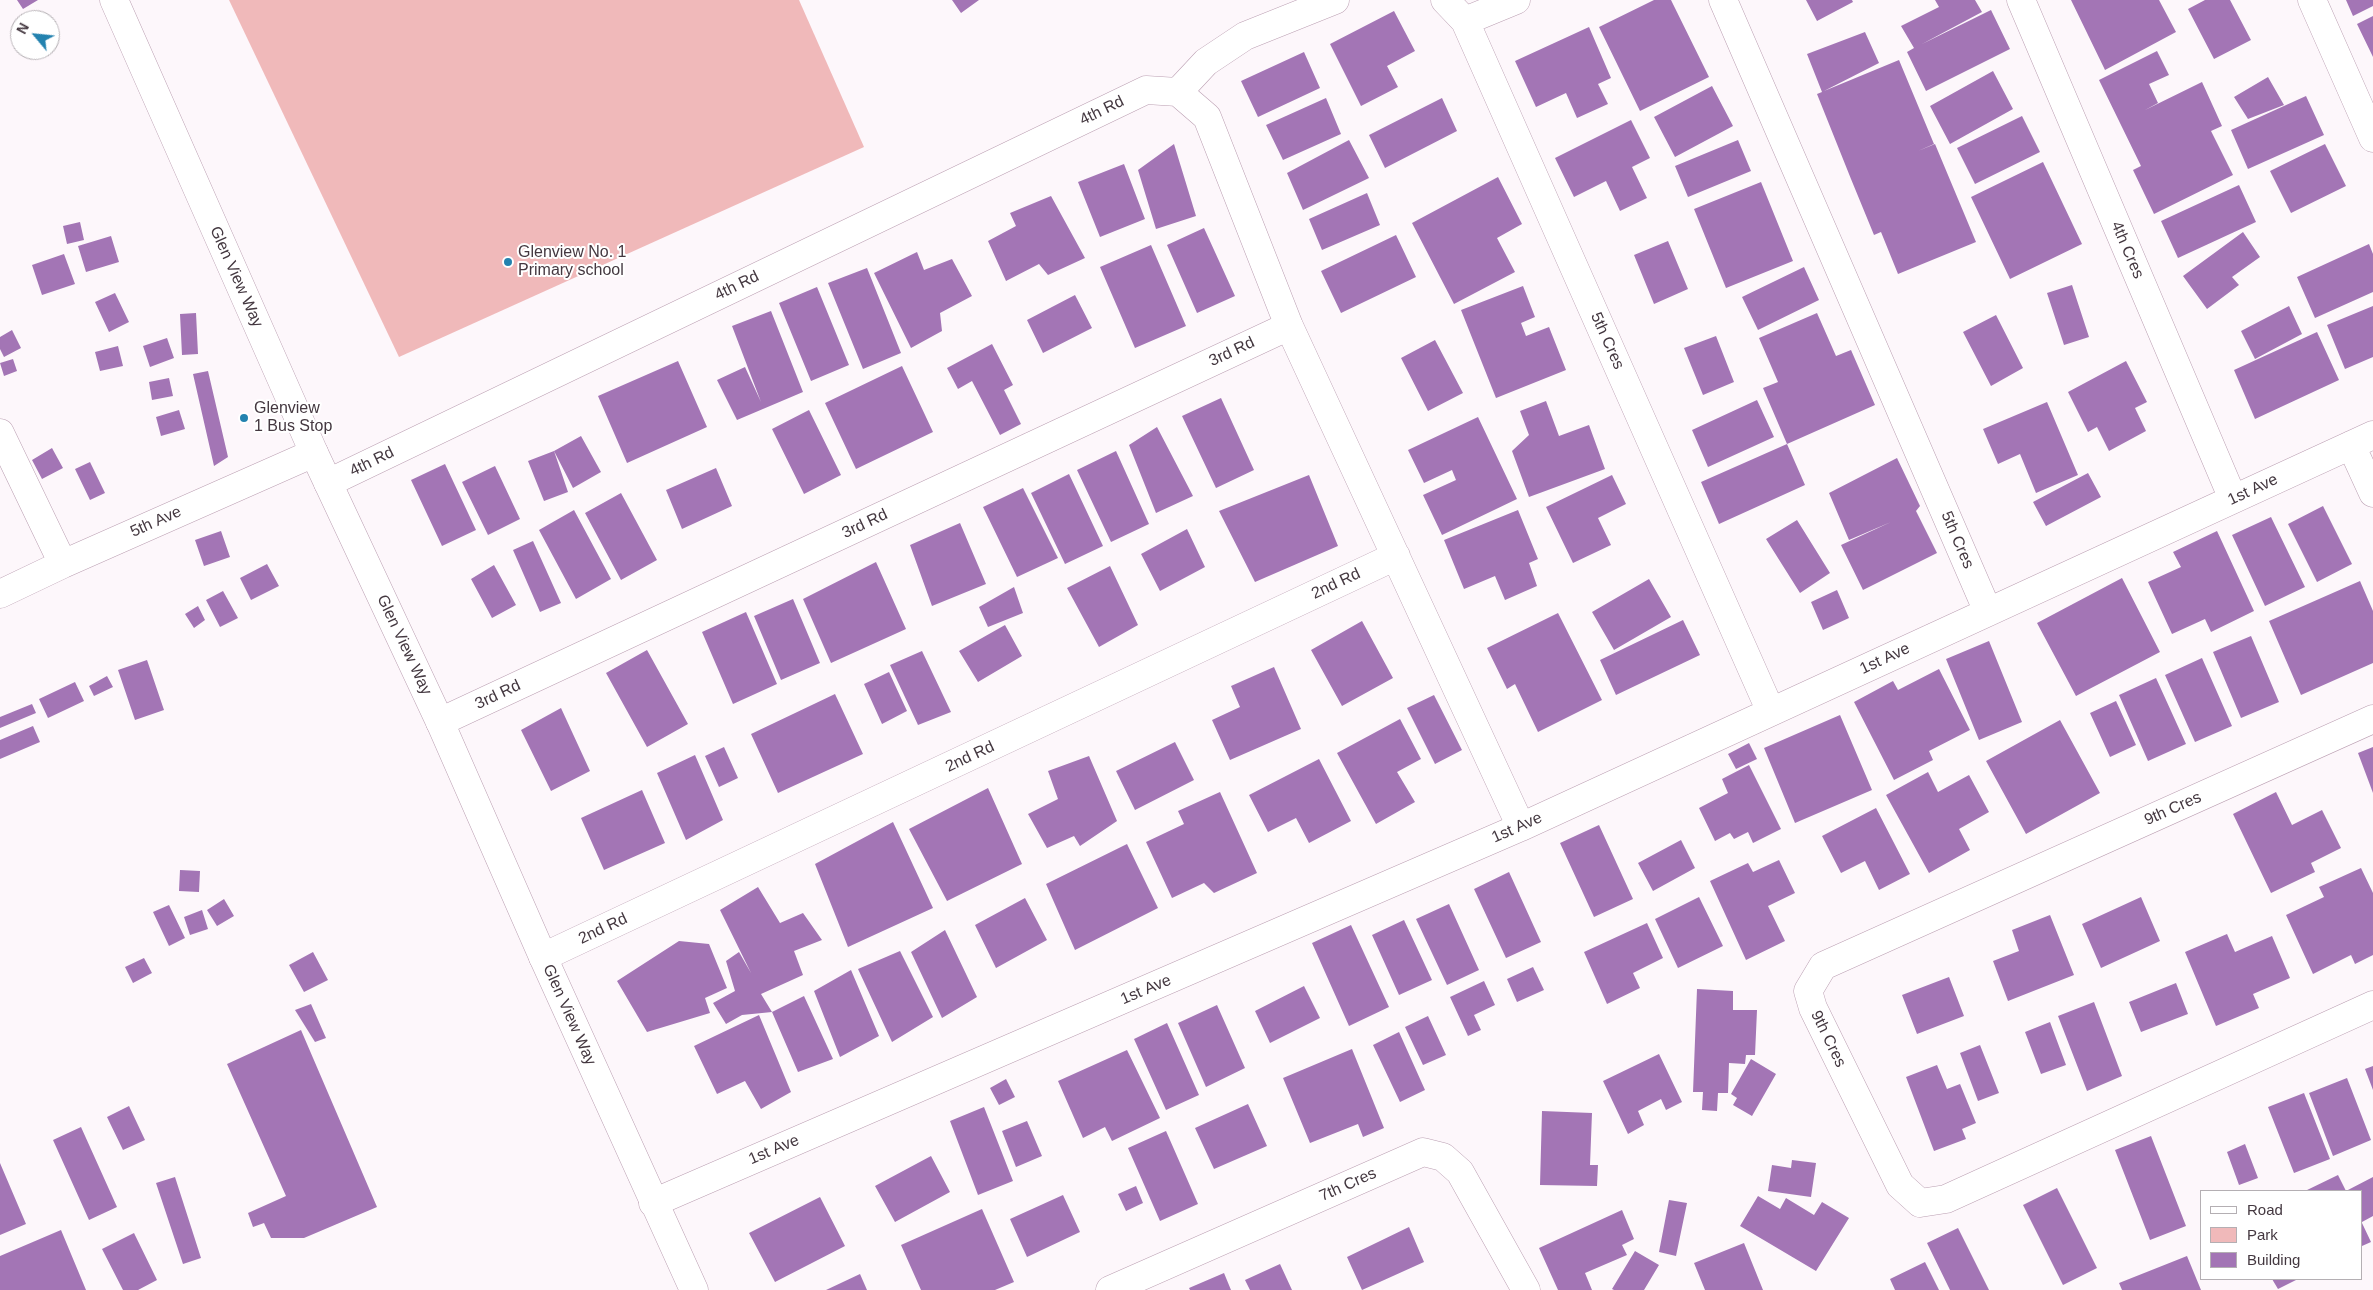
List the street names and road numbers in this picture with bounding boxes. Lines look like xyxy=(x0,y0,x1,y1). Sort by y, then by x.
street label: 4th Rd xyxy=(1077,92,1127,130)
street label: 4th Cres xyxy=(2106,218,2148,282)
street label: Glen View Way xyxy=(205,224,267,330)
street label: 4th Rd xyxy=(712,267,762,305)
street label: 5th Cres xyxy=(1586,309,1628,373)
street label: 3rd Rd xyxy=(1206,333,1258,371)
street label: 4th Rd xyxy=(347,443,397,481)
street label: 1st Ave xyxy=(2225,470,2281,510)
street label: 5th Ave xyxy=(127,502,185,542)
street label: 3rd Rd xyxy=(839,505,891,543)
street label: 5th Cres xyxy=(1936,508,1978,572)
street label: 2nd Rd xyxy=(1309,564,1363,604)
street label: Glen View Way xyxy=(372,592,436,698)
street label: 1st Ave xyxy=(1857,639,1913,679)
street label: 3rd Rd xyxy=(472,676,524,714)
street label: 2nd Rd xyxy=(943,737,997,777)
street label: 9th Cres xyxy=(2141,788,2205,830)
street label: 1st Ave xyxy=(1489,808,1545,848)
street label: 2nd Rd xyxy=(576,909,630,949)
street label: Glen View Way xyxy=(538,962,600,1068)
street label: 1st Ave xyxy=(1118,971,1174,1009)
street label: 9th Cres xyxy=(1806,1008,1850,1070)
street label: 1st Ave xyxy=(746,1131,802,1169)
street label: 7th Cres xyxy=(1316,1164,1380,1206)

